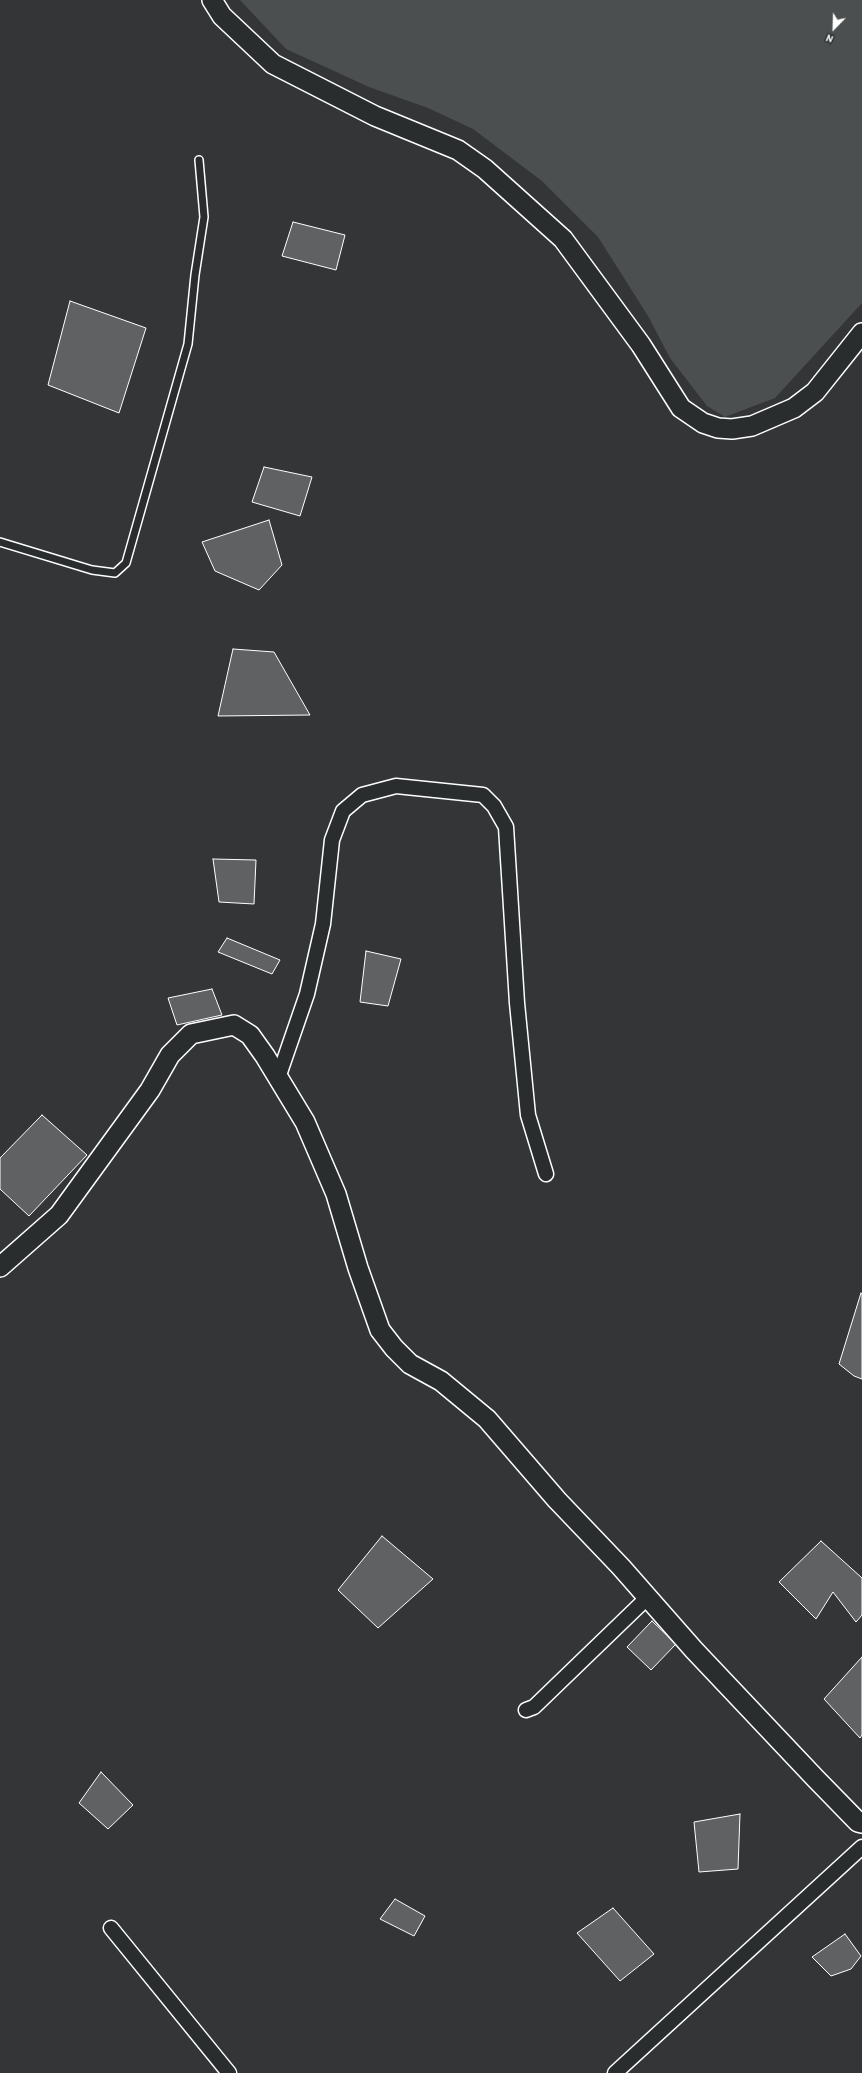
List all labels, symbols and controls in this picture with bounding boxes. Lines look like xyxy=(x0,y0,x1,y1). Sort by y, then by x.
north arrow xyxy=(814,8,854,48)
text: N xyxy=(824,31,835,47)

